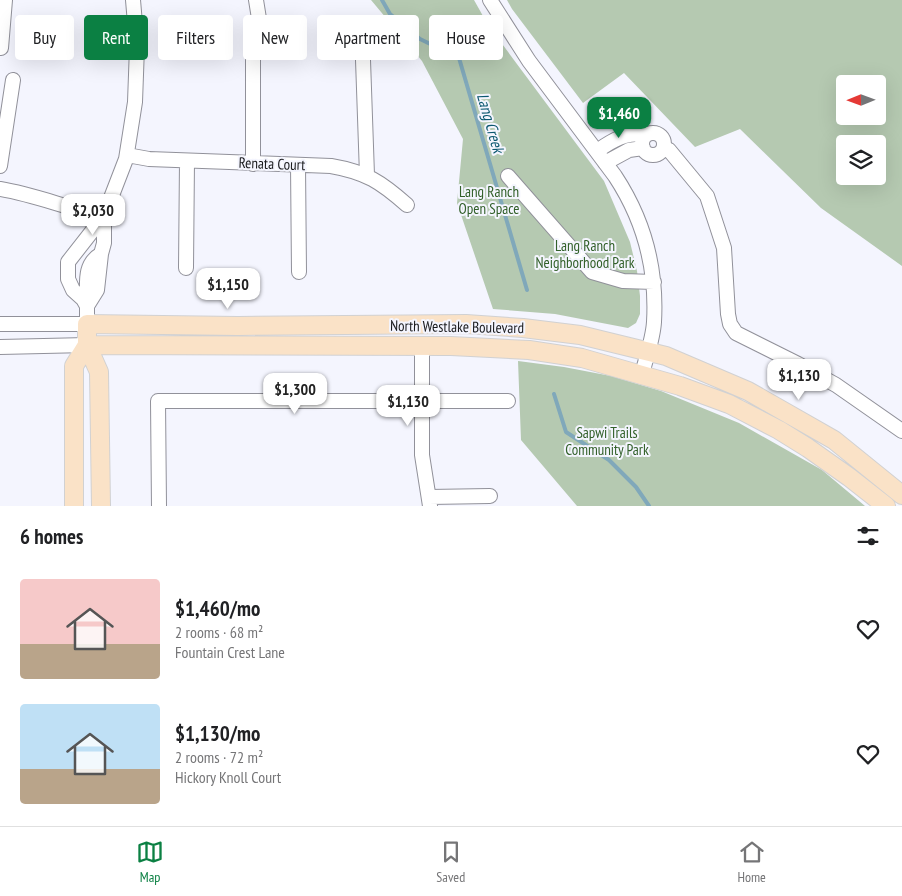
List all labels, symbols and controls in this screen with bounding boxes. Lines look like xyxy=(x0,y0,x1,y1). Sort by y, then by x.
chip: Buy xyxy=(15,15,74,60)
chip: Rent xyxy=(84,15,148,60)
chip: Filters xyxy=(158,15,233,60)
chip: New xyxy=(243,15,307,60)
chip: Apartment xyxy=(317,15,419,60)
chip: House xyxy=(429,15,503,60)
north arrow xyxy=(836,75,886,125)
map controls xyxy=(836,75,886,185)
water label: Lang Creek xyxy=(473,91,510,157)
pin: $1,460 xyxy=(578,96,660,139)
text: $1,460 xyxy=(598,103,640,123)
button: layers xyxy=(836,135,886,185)
street label: Renata Court xyxy=(238,153,306,174)
park label: Lang Ranch Open Space xyxy=(459,182,519,218)
pin: $2,030 xyxy=(52,194,134,236)
text: $2,030 xyxy=(72,200,114,220)
park label: Lang Ranch Neighborhood Park xyxy=(535,236,635,272)
pin: $1,150 xyxy=(187,268,269,310)
text: $1,150 xyxy=(207,274,249,294)
street label: North Westlake Boulevard xyxy=(390,316,524,337)
pin: $1,130 xyxy=(758,358,840,401)
text: $1,130 xyxy=(778,365,820,385)
pin: $1,300 xyxy=(254,372,336,415)
text: $1,300 xyxy=(274,379,316,399)
pin: $1,130 xyxy=(367,384,449,427)
text: $1,130 xyxy=(387,391,429,411)
park label: Sapwi Trails Community Park xyxy=(565,423,649,459)
icon: filters xyxy=(854,522,882,550)
text: 6 homes xyxy=(20,523,83,550)
text: $1,460/mo xyxy=(175,595,260,622)
icon: home xyxy=(60,599,120,659)
icon: heart xyxy=(854,615,882,643)
text: 2 rooms · 68 m² xyxy=(175,622,263,642)
text: Fountain Crest Lane xyxy=(175,642,285,662)
text: $1,130/mo xyxy=(175,720,260,747)
icon: home xyxy=(60,724,120,784)
icon: heart xyxy=(854,740,882,768)
text: 2 rooms · 72 m² xyxy=(175,747,263,767)
text: Hickory Knoll Court xyxy=(175,767,281,787)
tab: Map xyxy=(136,838,164,886)
tab: Saved xyxy=(436,838,465,886)
tab: Home xyxy=(737,838,766,886)

